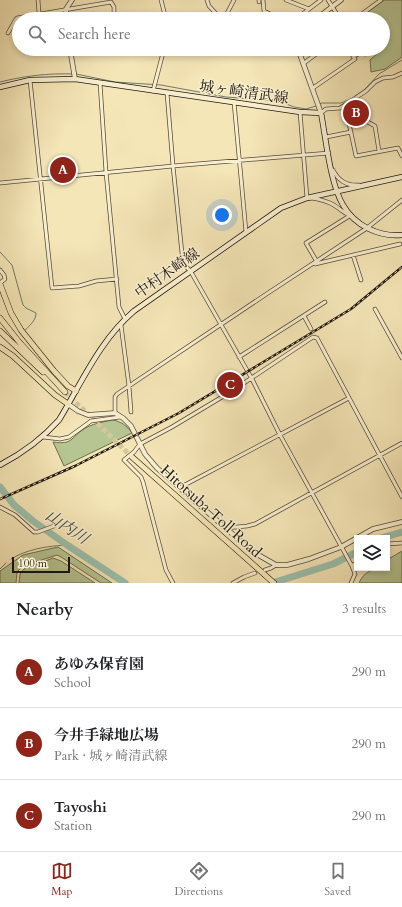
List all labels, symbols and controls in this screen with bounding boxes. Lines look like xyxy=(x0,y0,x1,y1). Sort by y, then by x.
search box xyxy=(12,12,390,56)
icon: search xyxy=(26,23,48,45)
text: Search here xyxy=(58,24,131,44)
street label: 城ヶ崎清武線 xyxy=(198,76,290,108)
pin: B xyxy=(343,98,369,128)
pin: A xyxy=(50,155,76,185)
your location xyxy=(212,205,232,225)
street label: 中村木崎線 xyxy=(131,243,203,303)
pin: C xyxy=(217,370,243,400)
street label: Hitotsuba Toll Road xyxy=(156,460,266,562)
water label: 山内川 xyxy=(41,504,95,551)
map controls xyxy=(354,535,390,571)
button: layers xyxy=(354,535,390,571)
scale bar xyxy=(12,555,70,574)
text: 100 m xyxy=(18,556,47,571)
text: Nearby xyxy=(16,598,73,621)
text: 3 results xyxy=(342,600,386,618)
text: あゆみ保育園 xyxy=(54,654,144,674)
text: A xyxy=(24,663,34,681)
text: 290 m xyxy=(352,663,386,681)
text: School xyxy=(54,674,91,692)
text: 今井手緑地広場 xyxy=(54,725,159,745)
text: B xyxy=(24,735,34,753)
text: 290 m xyxy=(352,735,386,753)
text: Park · 城ヶ崎清武線 xyxy=(54,747,167,765)
text: Tayoshi xyxy=(54,797,107,817)
text: C xyxy=(24,807,34,825)
text: 290 m xyxy=(352,807,386,825)
text: Station xyxy=(54,817,92,835)
tab: Map xyxy=(51,860,73,899)
tab: Directions xyxy=(174,860,223,899)
tab: Saved xyxy=(325,860,351,899)

